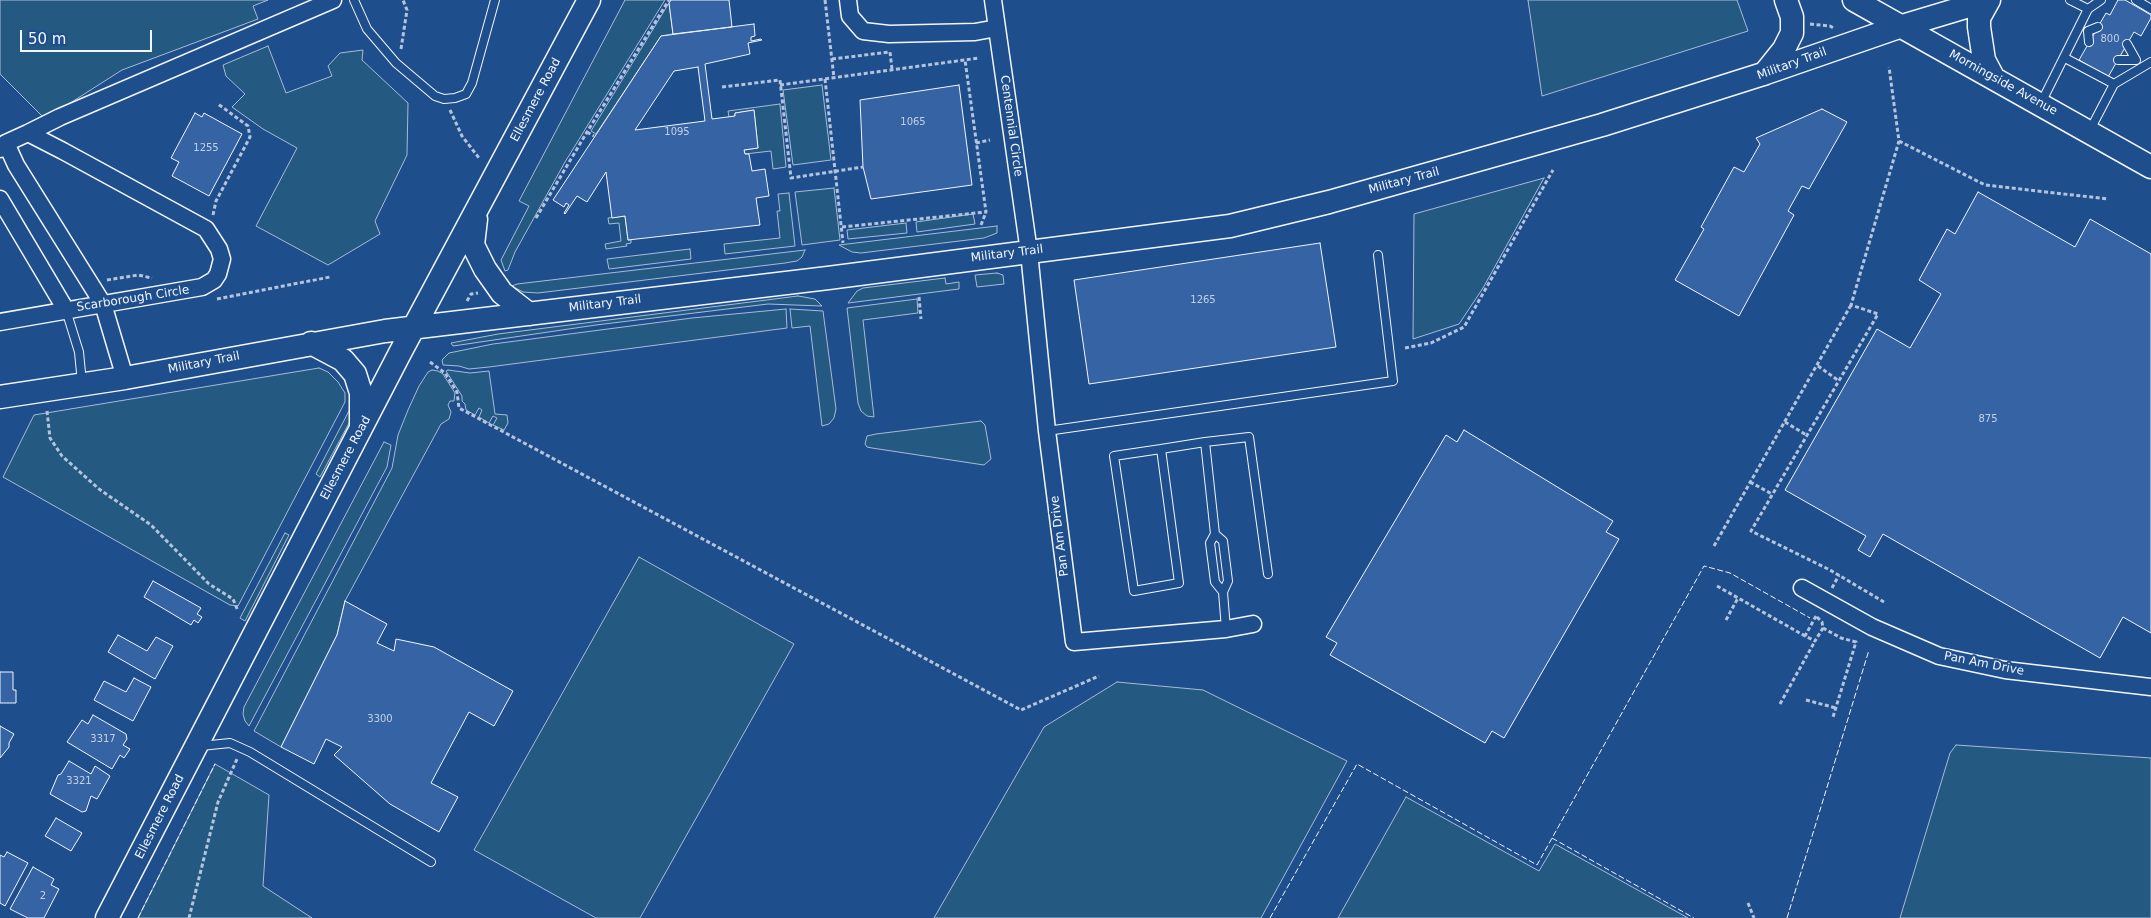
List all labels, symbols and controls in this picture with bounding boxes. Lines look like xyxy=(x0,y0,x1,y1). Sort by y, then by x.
scale bar xyxy=(22,20,155,52)
text: 50 m xyxy=(28,30,66,48)
house number: 800 xyxy=(2100,33,2120,45)
street label: Military Trail xyxy=(1755,45,1829,83)
street label: Morningside Avenue xyxy=(1946,47,2060,119)
street label: Ellesmere Road xyxy=(508,56,564,144)
street label: Centennial Circle xyxy=(997,74,1025,178)
house number: 1065 xyxy=(900,116,926,128)
house number: 1095 xyxy=(664,126,690,138)
house number: 1255 xyxy=(193,142,219,154)
street label: Military Trail xyxy=(1367,165,1441,197)
street label: Military Trail xyxy=(970,242,1044,266)
street label: Scarborough Circle xyxy=(76,283,190,315)
street label: Military Trail xyxy=(568,292,642,316)
house number: 1265 xyxy=(1190,294,1216,306)
street label: Military Trail xyxy=(167,349,241,377)
house number: 875 xyxy=(1978,413,1998,425)
street label: Ellesmere Road xyxy=(318,414,374,502)
street label: Pan Am Drive xyxy=(1048,495,1072,577)
street label: Pan Am Drive xyxy=(1943,649,2025,679)
house number: 3300 xyxy=(367,713,393,725)
house number: 3317 xyxy=(90,733,116,745)
street label: Ellesmere Road xyxy=(132,772,188,862)
house number: 3321 xyxy=(66,775,92,787)
house number: 2 xyxy=(40,890,46,902)

